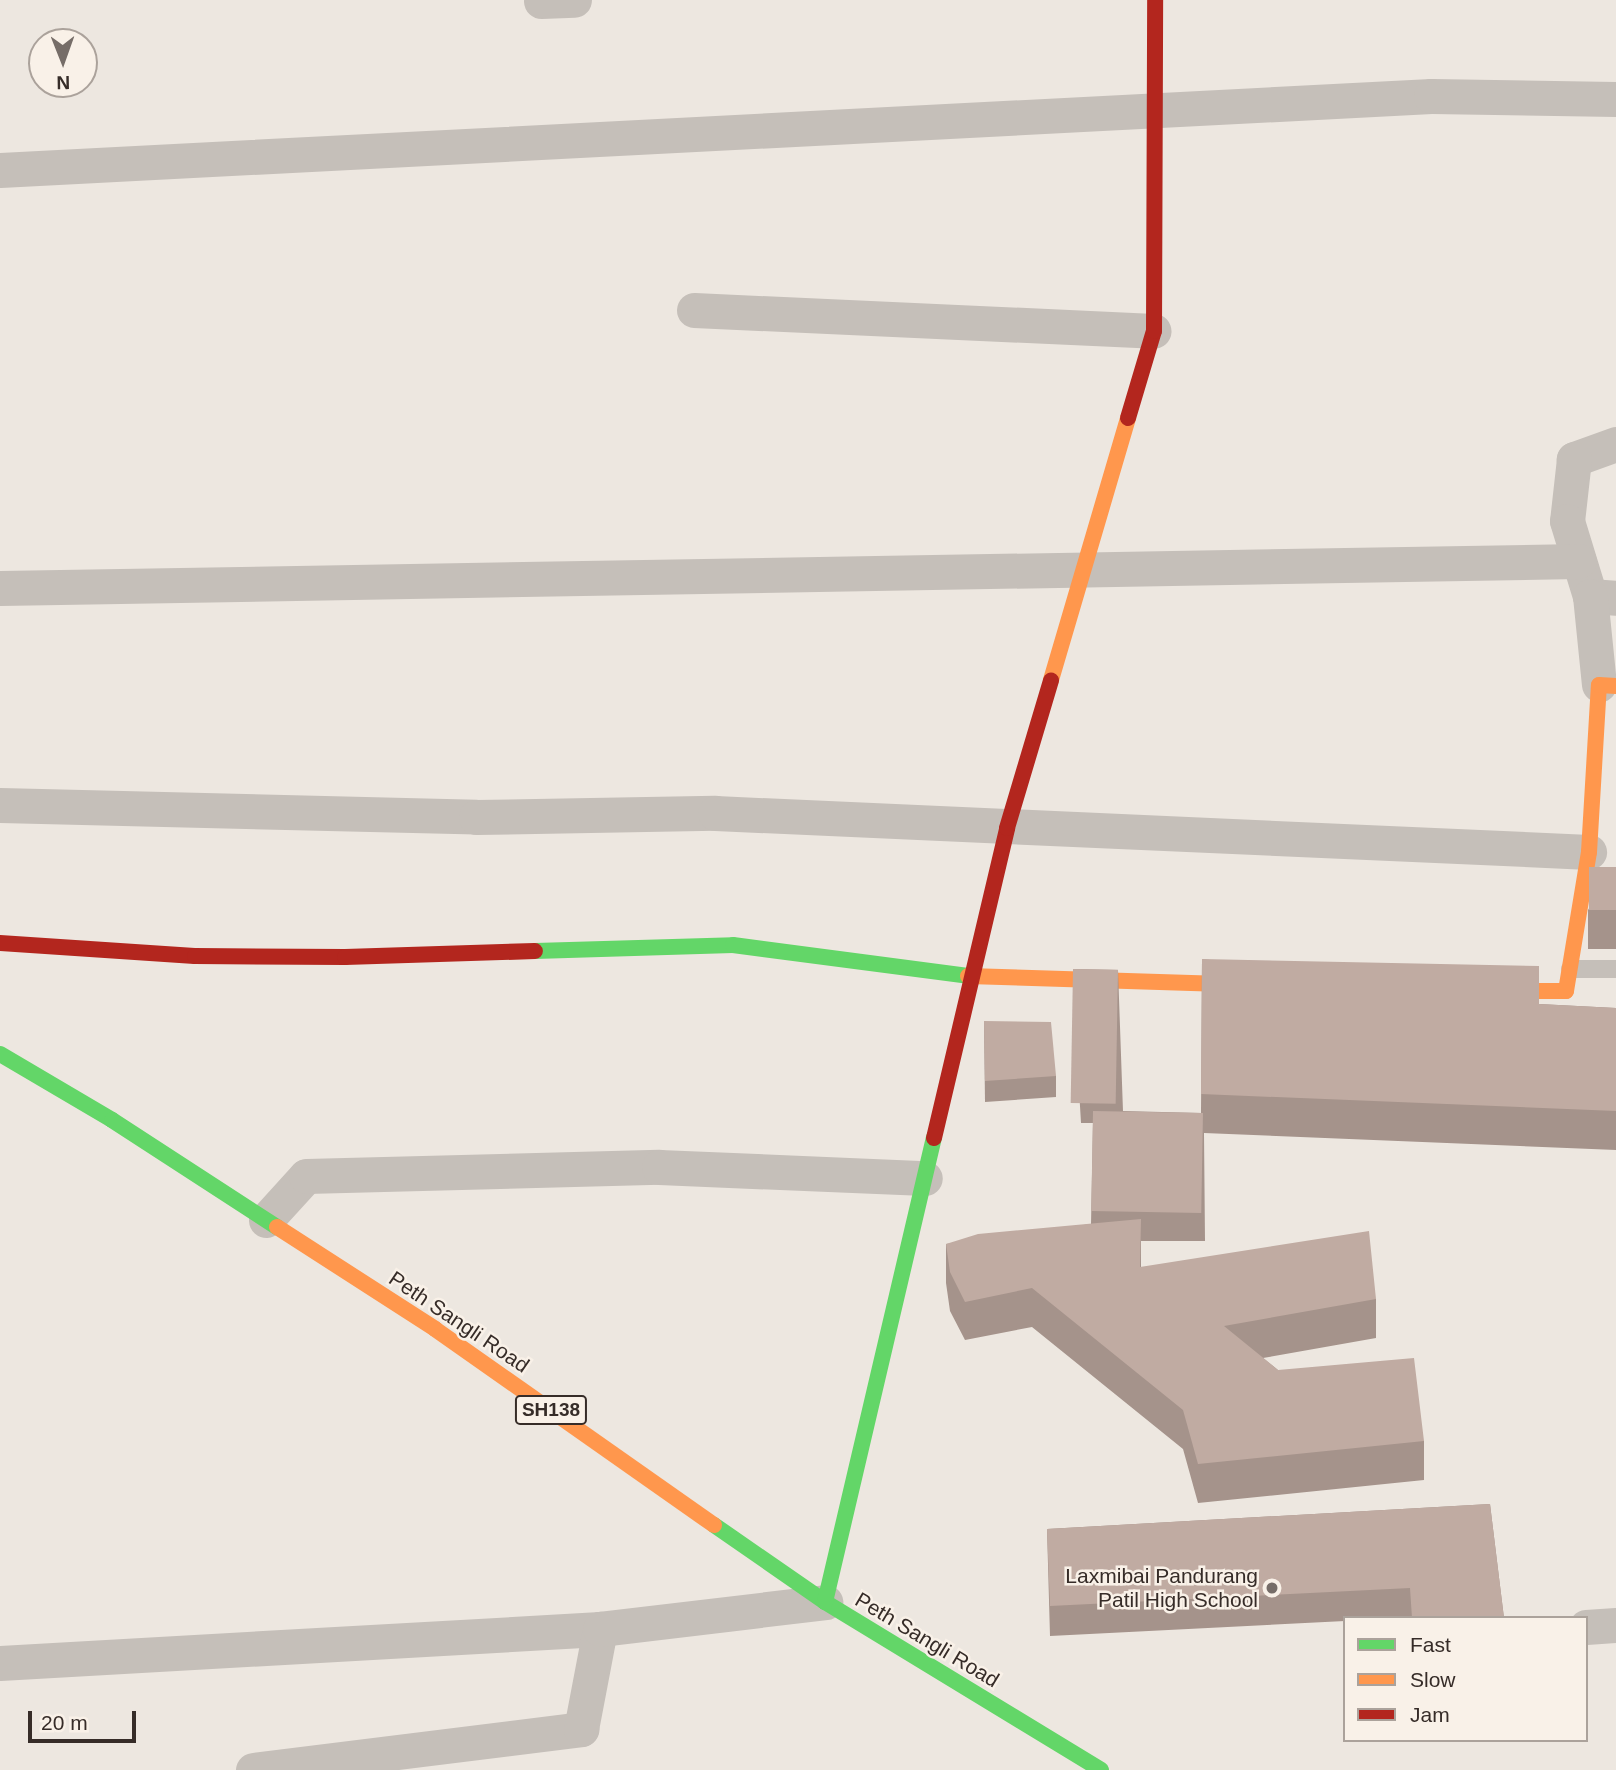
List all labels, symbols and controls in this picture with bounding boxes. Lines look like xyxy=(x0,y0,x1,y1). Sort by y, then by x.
north arrow xyxy=(28,28,98,98)
text: N xyxy=(56,72,70,93)
street label: Peth Sangli Road xyxy=(384,1266,534,1378)
road number: SH138 xyxy=(514,1394,588,1426)
place label: Laxmibai Pandurang Patil High School xyxy=(1065,1563,1258,1613)
marker: Laxmibai Pandurang Patil High School xyxy=(1264,1580,1280,1596)
street label: Peth Sangli Road xyxy=(850,1587,1004,1693)
legend xyxy=(1343,1616,1588,1742)
text: Fast xyxy=(1410,1633,1451,1656)
text: Slow xyxy=(1410,1668,1456,1691)
scale bar xyxy=(32,1696,140,1740)
text: Jam xyxy=(1410,1703,1450,1726)
text: 20 m xyxy=(41,1711,88,1734)

